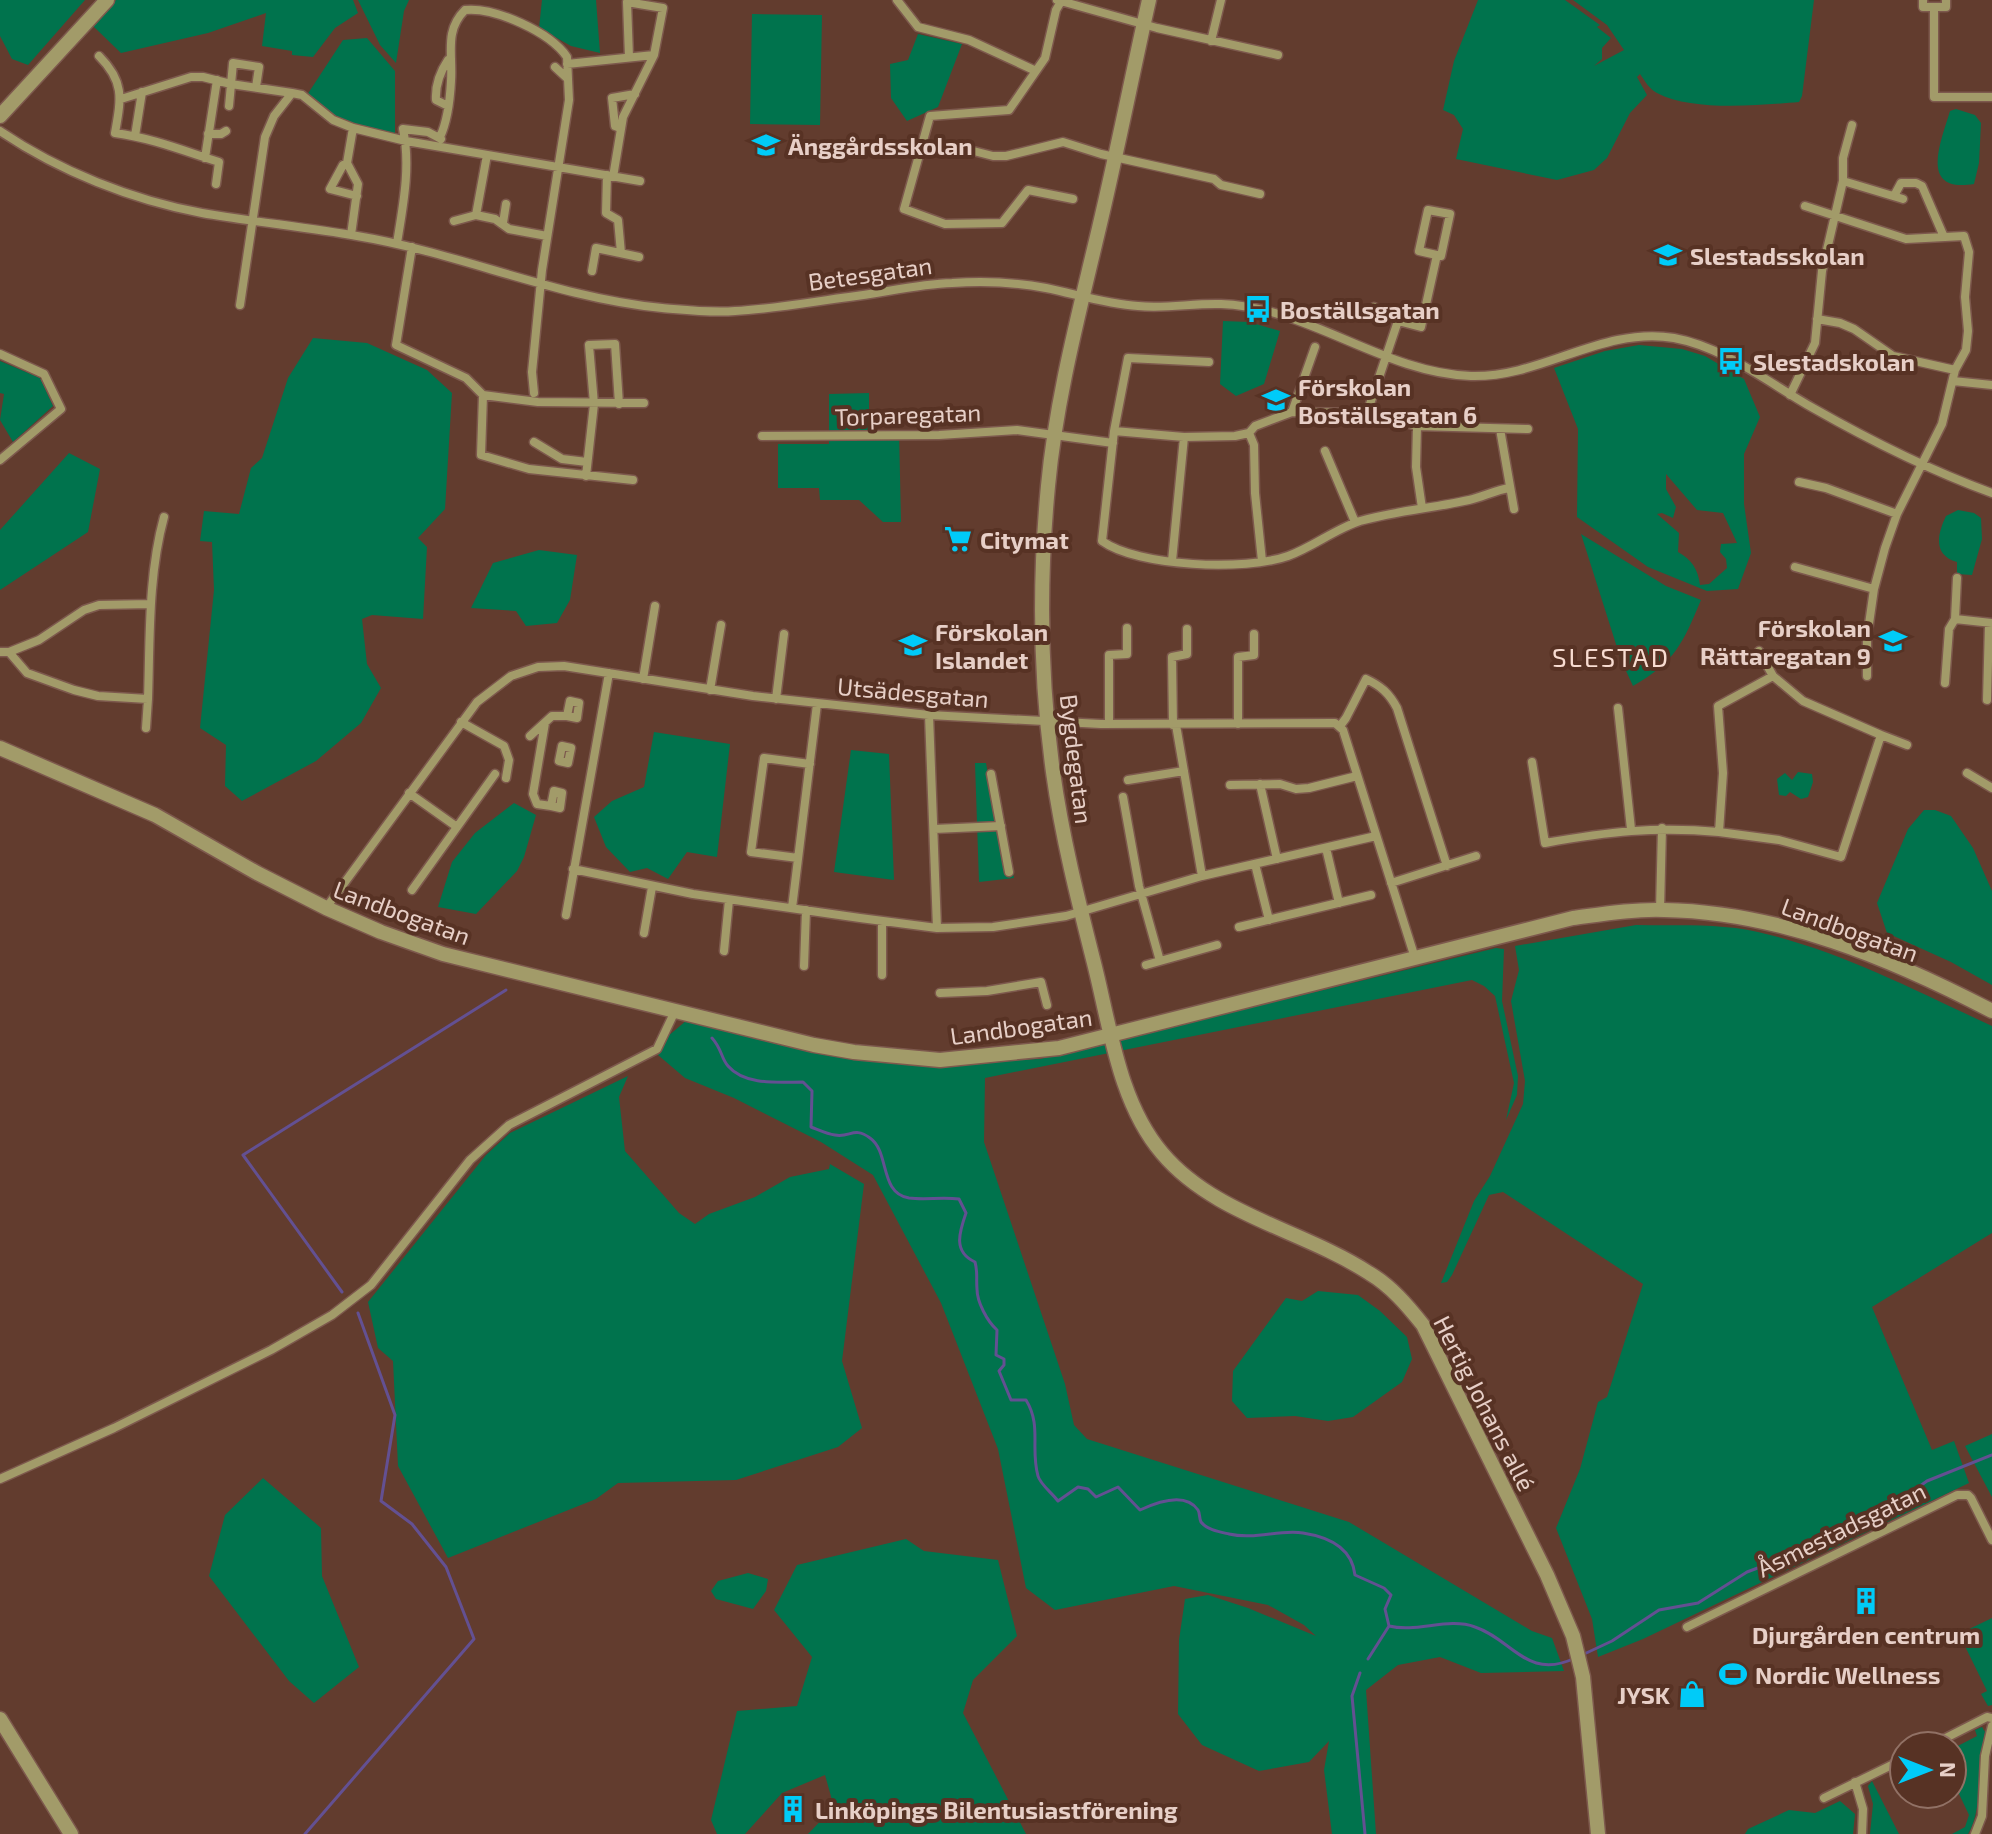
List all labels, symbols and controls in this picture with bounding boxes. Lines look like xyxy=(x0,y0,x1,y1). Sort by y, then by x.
school or university icon: Änggårdsskolan xyxy=(751,130,781,160)
place label: Änggårdsskolan xyxy=(788,131,973,160)
school or university icon: Slestadsskolan xyxy=(1653,240,1683,270)
place label: Slestadsskolan xyxy=(1690,241,1865,270)
street label: Betesgatan xyxy=(806,250,934,296)
bus stop icon: Boställsgatan xyxy=(1243,294,1273,324)
place label: Boställsgatan xyxy=(1280,295,1440,324)
bus stop icon: Slestadskolan xyxy=(1716,346,1746,376)
place label: Slestadskolan xyxy=(1753,347,1915,376)
place label: Förskolan Boställsgatan 6 xyxy=(1298,372,1477,429)
school or university icon: Förskolan Boställsgatan 6 xyxy=(1261,385,1291,415)
street label: Torparegatan xyxy=(834,397,982,431)
supermarket icon: Citymat xyxy=(943,524,973,554)
place label: Citymat xyxy=(980,525,1069,554)
place label: Förskolan Rättaregatan 9 xyxy=(1700,613,1871,670)
place label: Förskolan Islandet xyxy=(935,617,1048,674)
school or university icon: Förskolan Rättaregatan 9 xyxy=(1878,626,1908,656)
school or university icon: Förskolan Islandet xyxy=(898,630,928,660)
district label: SLESTAD xyxy=(1552,641,1670,672)
street label: Utsädesgatan xyxy=(836,671,990,713)
street label: Bygdegatan xyxy=(1055,693,1099,825)
street label: Landbogatan xyxy=(330,874,474,950)
street label: Landbogatan xyxy=(1778,891,1922,967)
street label: Landbogatan xyxy=(948,1002,1094,1050)
street label: Hertig Johans allé xyxy=(1428,1311,1542,1495)
street label: Åsmestadsgatan xyxy=(1752,1476,1930,1582)
building icon: Djurgården centrum xyxy=(1851,1586,1881,1616)
place label: Djurgården centrum xyxy=(1752,1620,1980,1649)
sports icon: Nordic Wellness xyxy=(1718,1659,1748,1689)
place label: Nordic Wellness xyxy=(1755,1660,1941,1689)
shop icon: JYSK xyxy=(1677,1679,1707,1709)
place label: JYSK xyxy=(1617,1680,1671,1709)
north arrow xyxy=(1888,1730,1968,1810)
text: N xyxy=(1936,1762,1962,1778)
building icon: Linköpings Bilentusiastförening xyxy=(778,1794,808,1824)
place label: Linköpings Bilentusiastförening xyxy=(815,1795,1178,1824)

